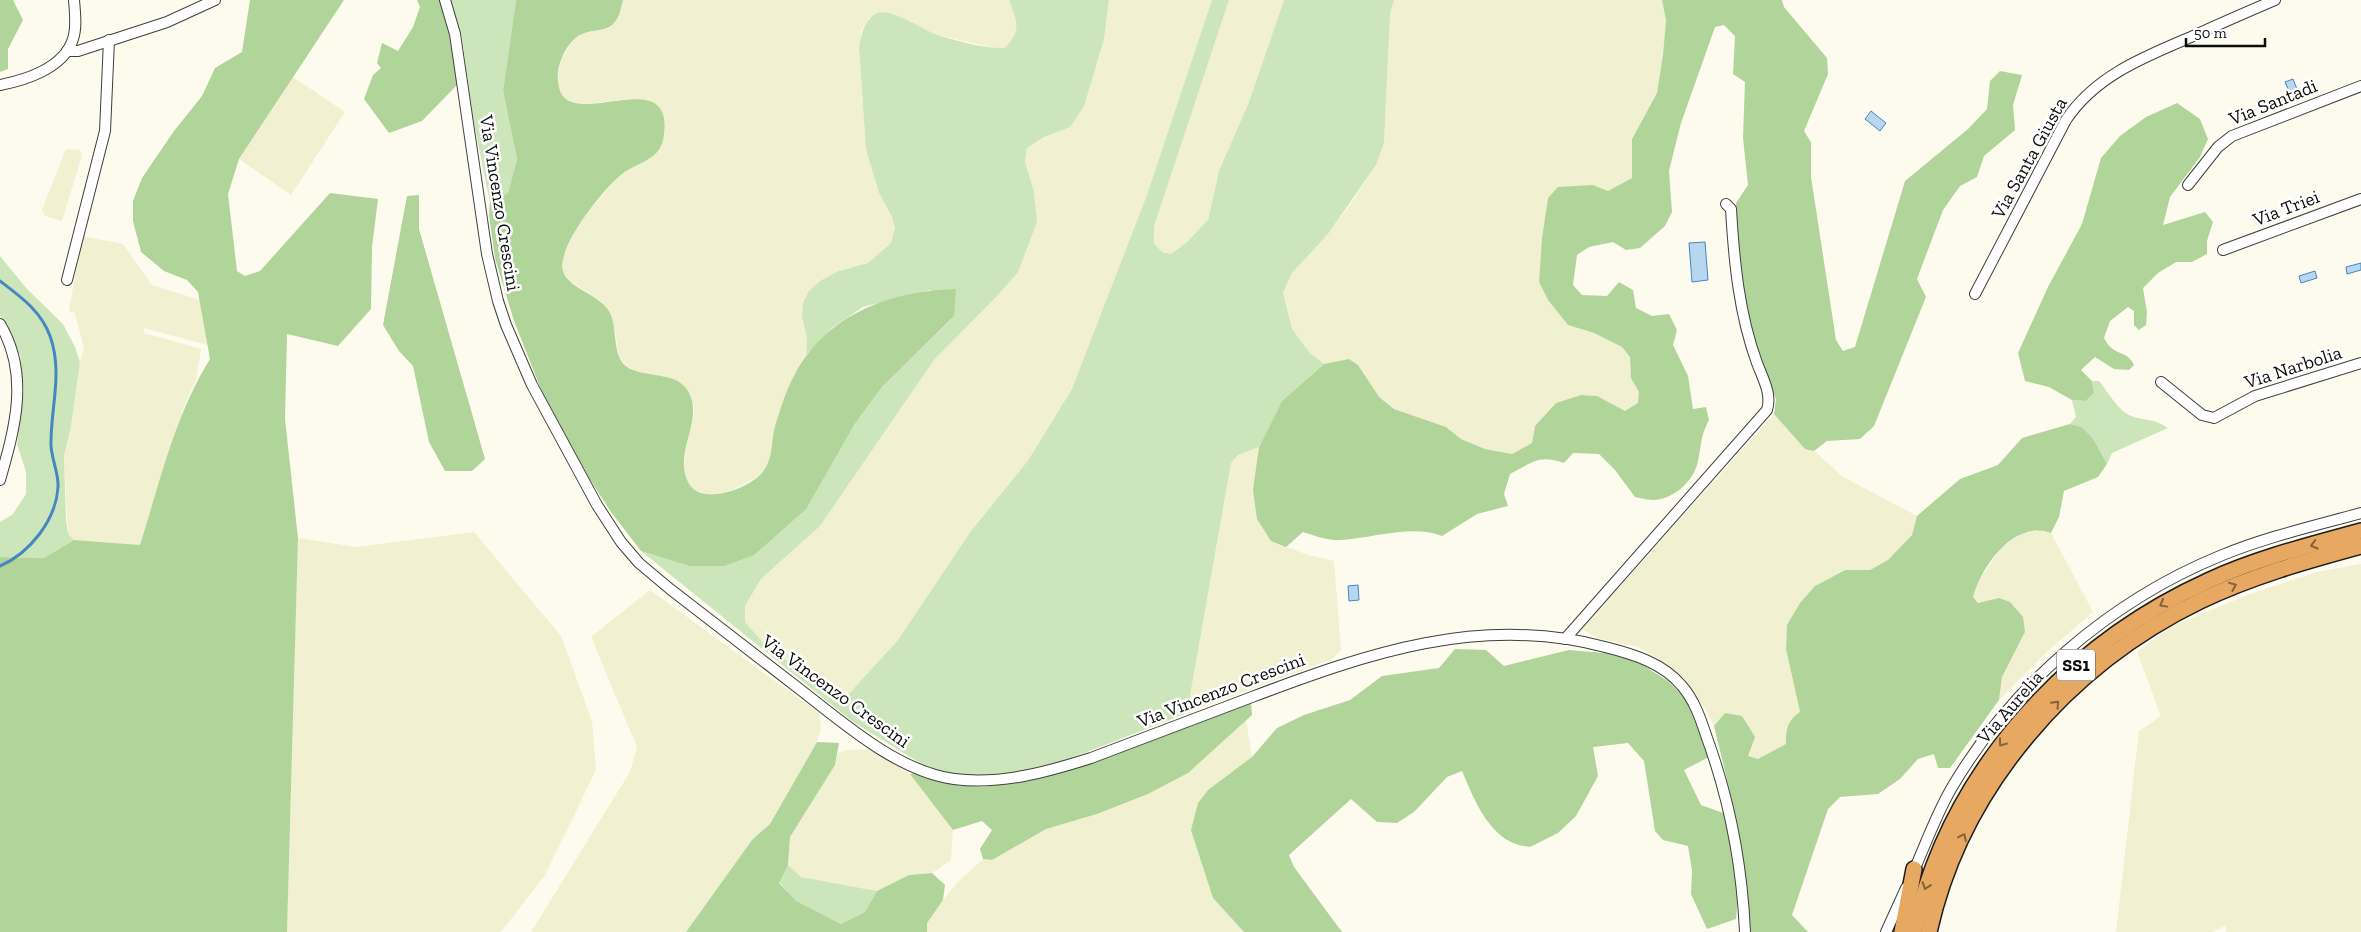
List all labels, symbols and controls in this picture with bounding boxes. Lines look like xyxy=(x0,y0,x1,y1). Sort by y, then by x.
scale bar xyxy=(2186,15,2265,47)
text: 50 m xyxy=(2194,24,2227,42)
street label: Via Santadi xyxy=(2225,74,2320,130)
street label: Via Santa Giusta xyxy=(1986,93,2072,224)
street label: Via Vincenzo Crescini xyxy=(475,113,525,292)
street label: Via Triei xyxy=(2249,185,2323,232)
street label: Via Narbolia xyxy=(2241,340,2345,394)
one-way arrow xyxy=(2310,539,2319,549)
one-way arrow xyxy=(2228,582,2237,593)
one-way arrow xyxy=(2160,597,2169,607)
street label: Via Vincenzo Crescini xyxy=(757,629,915,752)
street label: Via Vincenzo Crescini xyxy=(1133,647,1308,733)
road number: SS1 xyxy=(2057,650,2095,680)
street label: Via Aurelia xyxy=(1971,666,2048,749)
one-way arrow xyxy=(2050,701,2059,710)
one-way arrow xyxy=(1999,737,2007,746)
one-way arrow xyxy=(1956,833,1967,842)
one-way arrow xyxy=(1922,882,1932,890)

